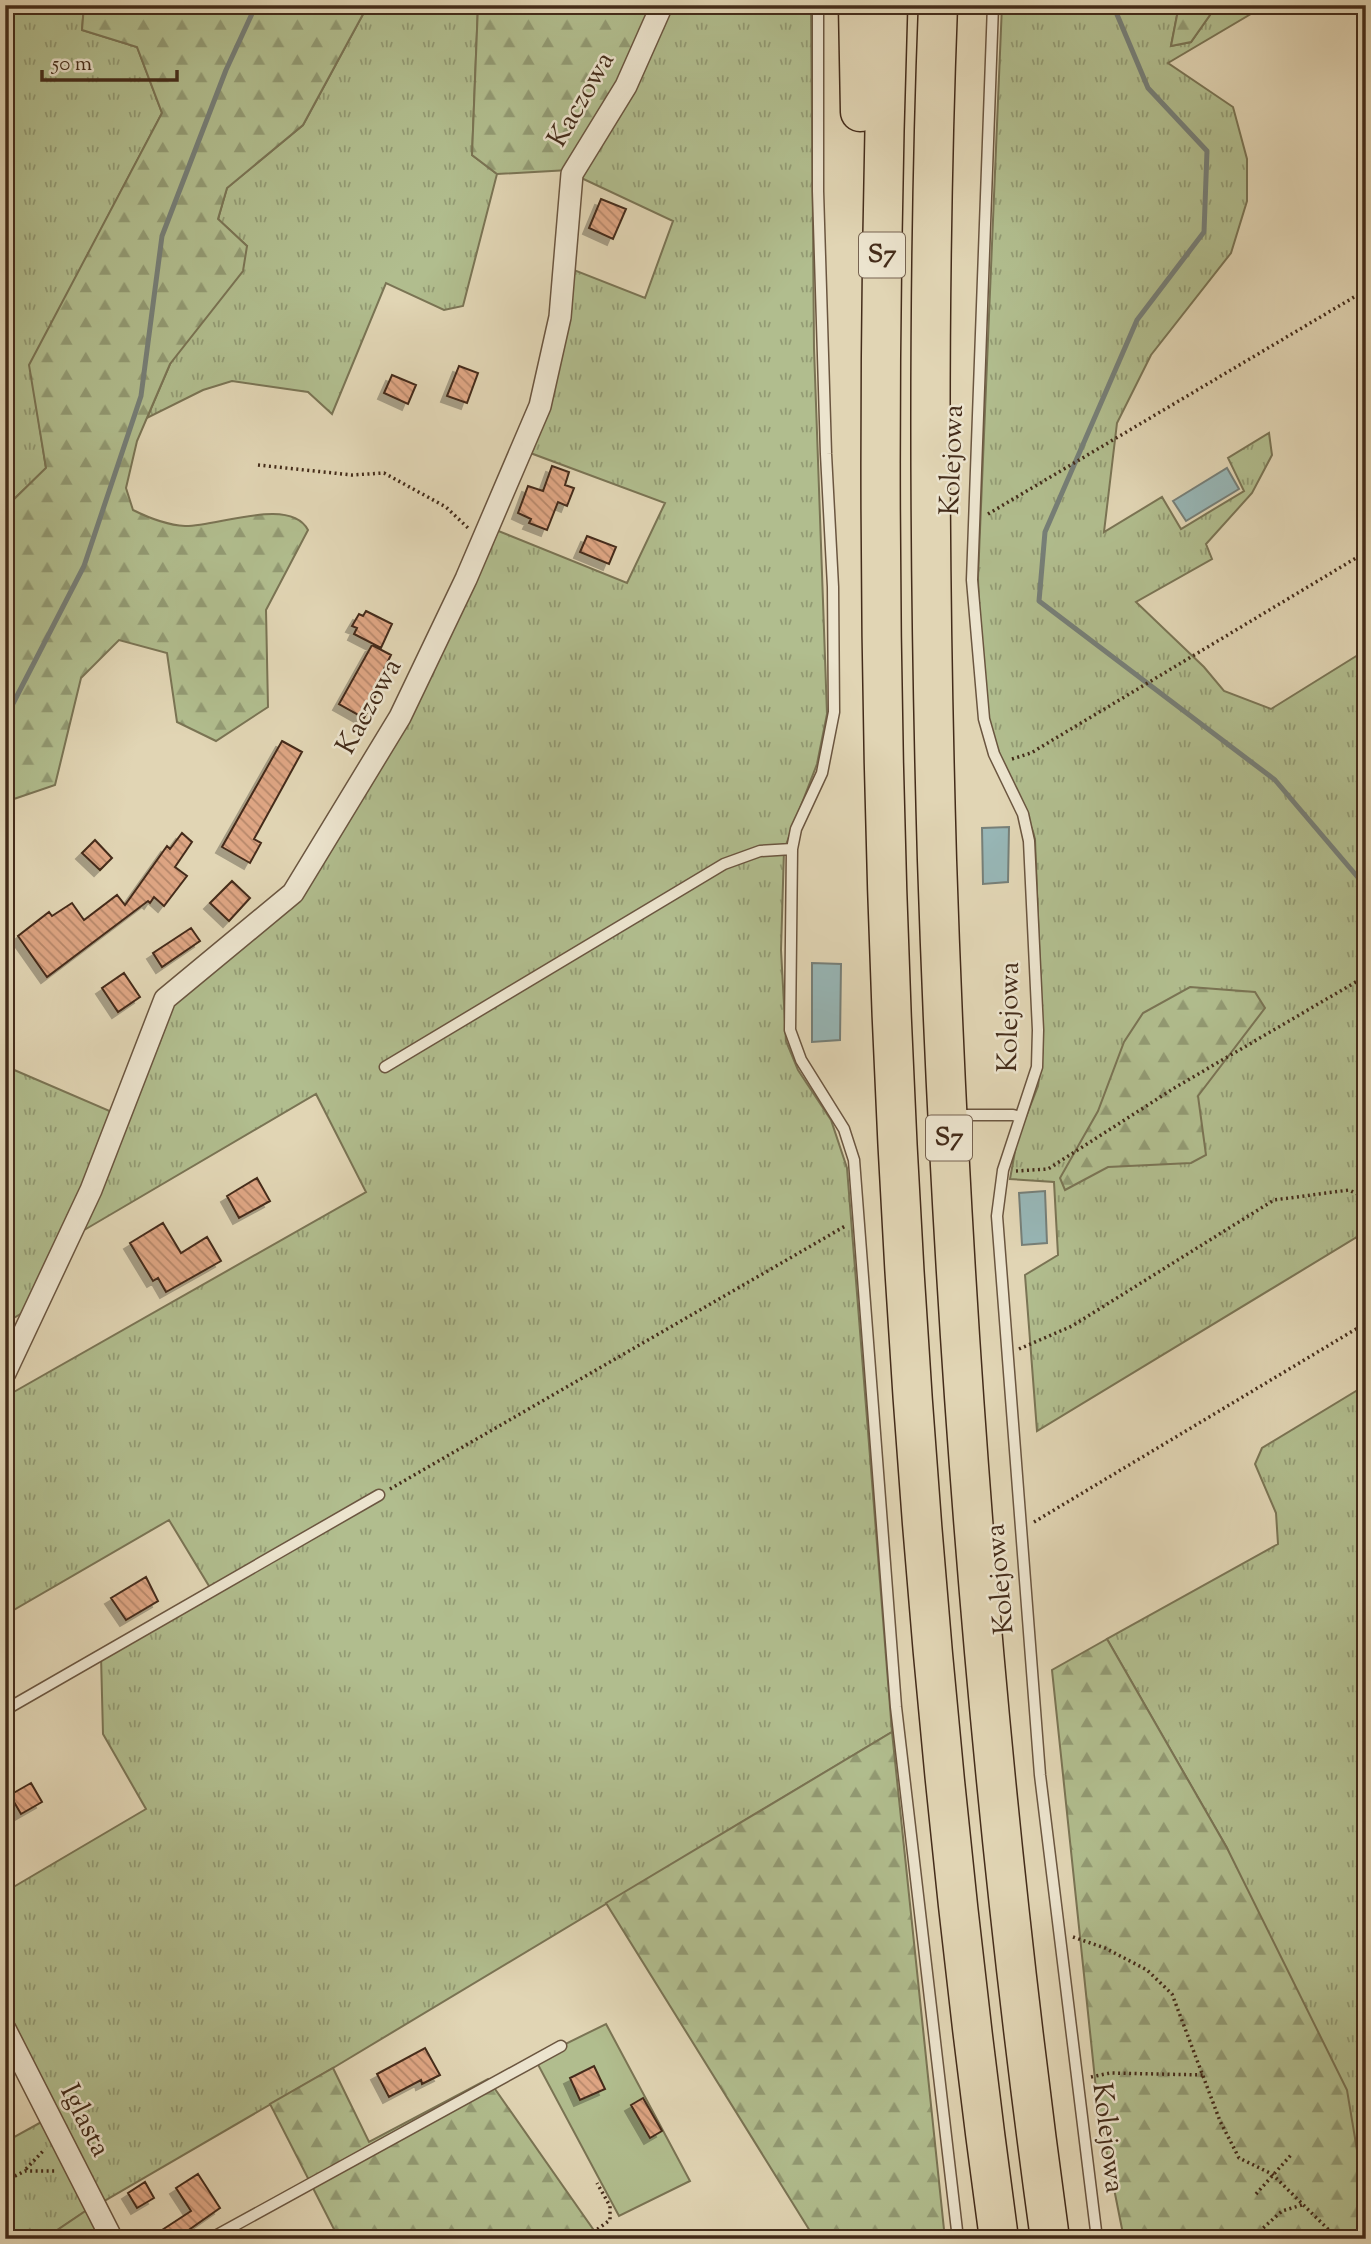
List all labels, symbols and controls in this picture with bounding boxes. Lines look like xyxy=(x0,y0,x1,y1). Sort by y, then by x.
scale bar xyxy=(42,38,177,82)
street label: Kaczowa xyxy=(539,45,625,155)
text: 50 m xyxy=(51,50,92,80)
road number: S7 xyxy=(859,232,905,278)
street label: Kolejowa xyxy=(931,404,975,516)
street label: Kaczowa xyxy=(327,652,413,762)
street label: Kolejowa xyxy=(989,961,1031,1073)
road number: S7 xyxy=(926,1116,972,1161)
street label: Kolejowa xyxy=(976,1522,1026,1636)
street label: Iglasta xyxy=(49,2078,119,2164)
street label: Kolejowa xyxy=(1080,2081,1134,2195)

